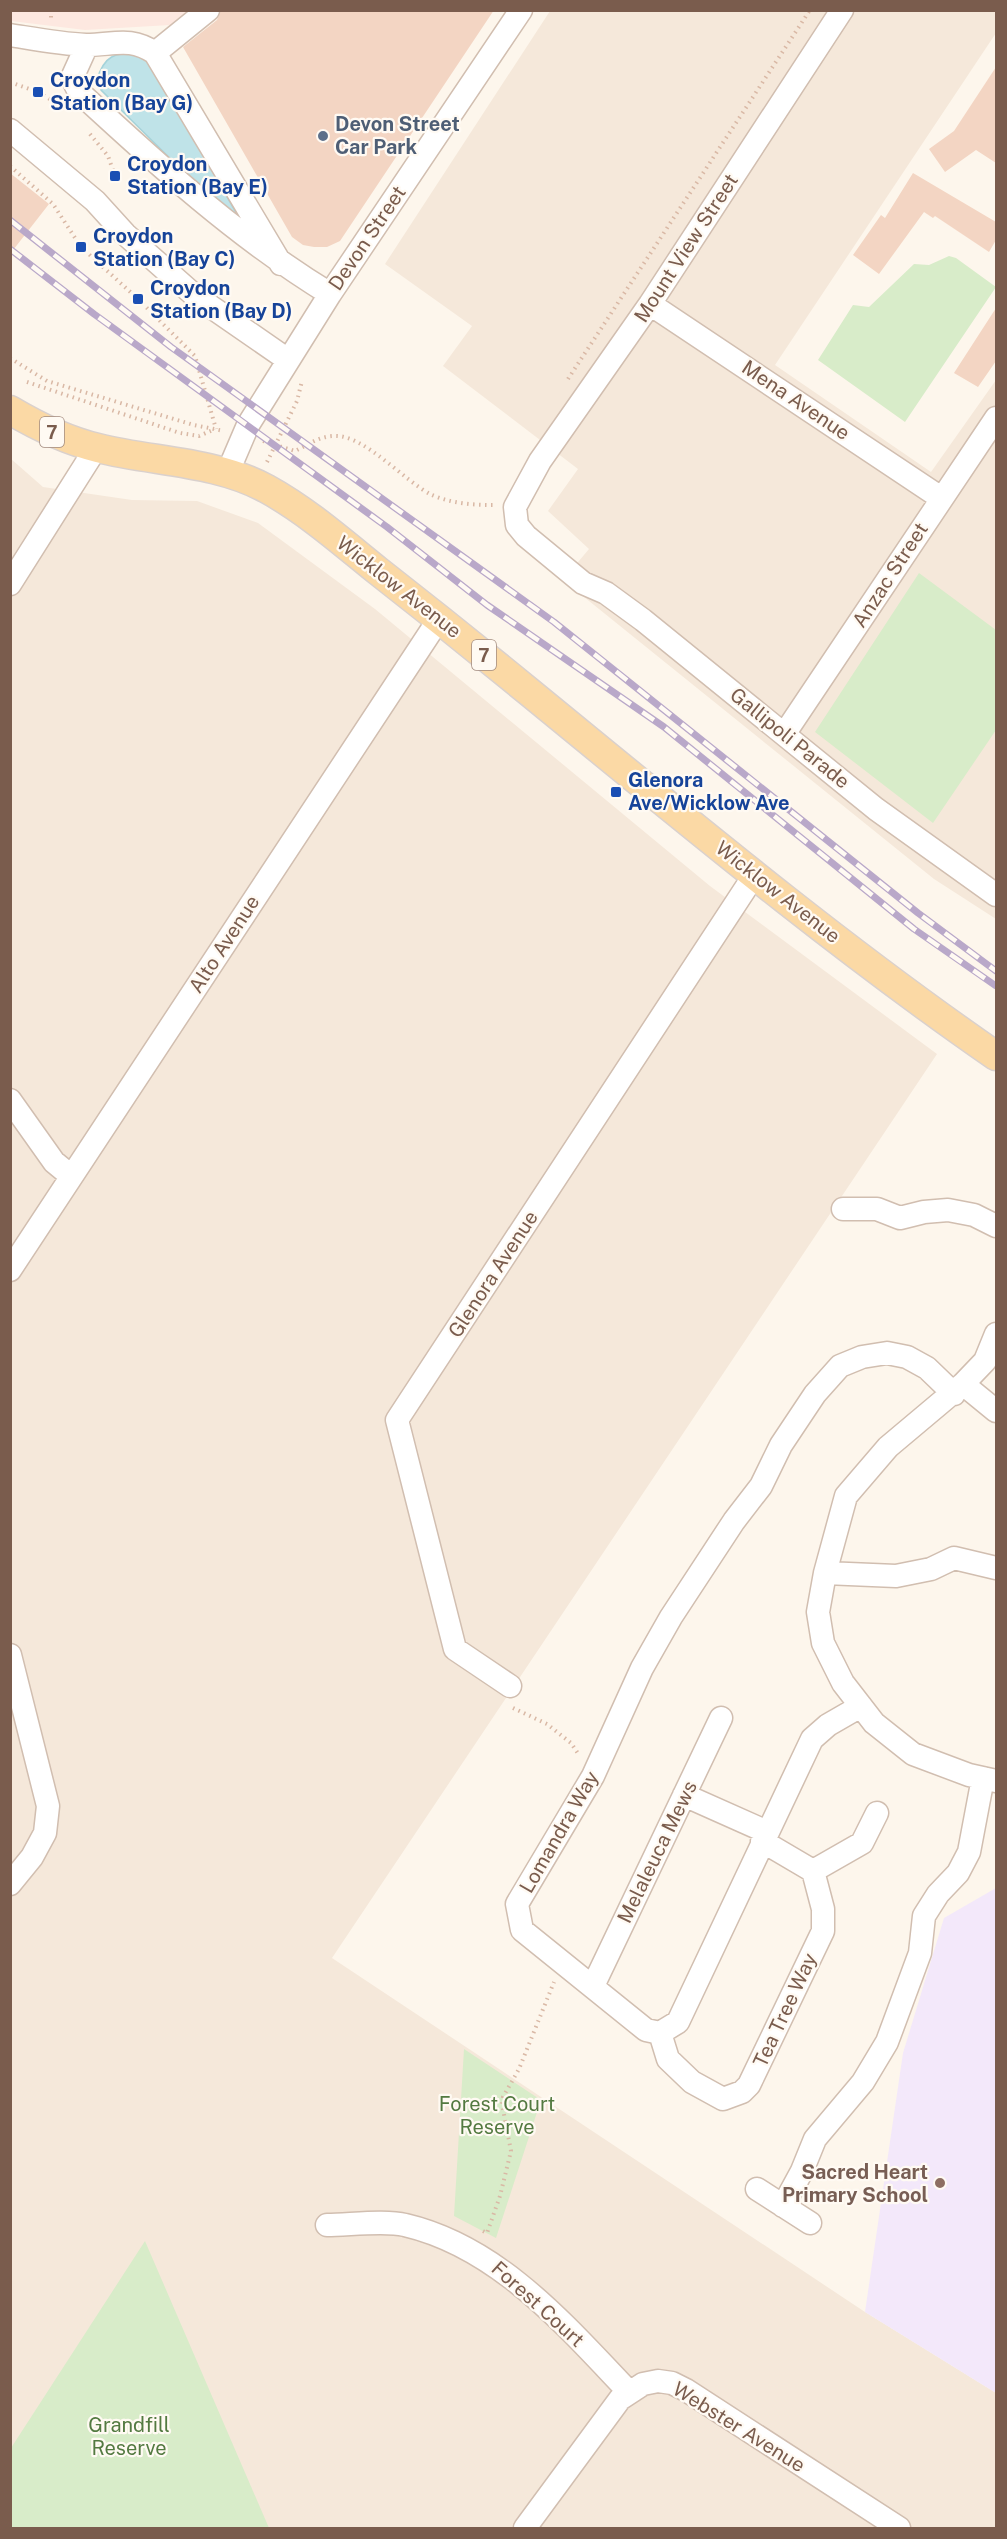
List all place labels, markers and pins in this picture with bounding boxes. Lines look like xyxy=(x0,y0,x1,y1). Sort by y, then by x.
place label: Croydon Station (Bay G) xyxy=(50,68,193,115)
marker: Croydon Station (Bay G) xyxy=(31,85,45,99)
place label: Devon Street Car Park xyxy=(335,112,460,159)
marker: Devon Street Car Park xyxy=(316,129,330,143)
place label: Croydon Station (Bay E) xyxy=(127,152,268,199)
marker: Croydon Station (Bay E) xyxy=(108,169,122,183)
place label: Croydon Station (Bay C) xyxy=(93,224,235,271)
marker: Croydon Station (Bay C) xyxy=(74,240,88,254)
place label: Croydon Station (Bay D) xyxy=(150,276,292,323)
marker: Croydon Station (Bay D) xyxy=(131,292,145,306)
place label: Glenora Ave/Wicklow Ave xyxy=(628,768,790,815)
marker: Glenora Ave/Wicklow Ave xyxy=(609,785,623,799)
place label: Sacred Heart Primary School xyxy=(782,2160,928,2207)
marker: Sacred Heart Primary School xyxy=(933,2176,947,2190)

